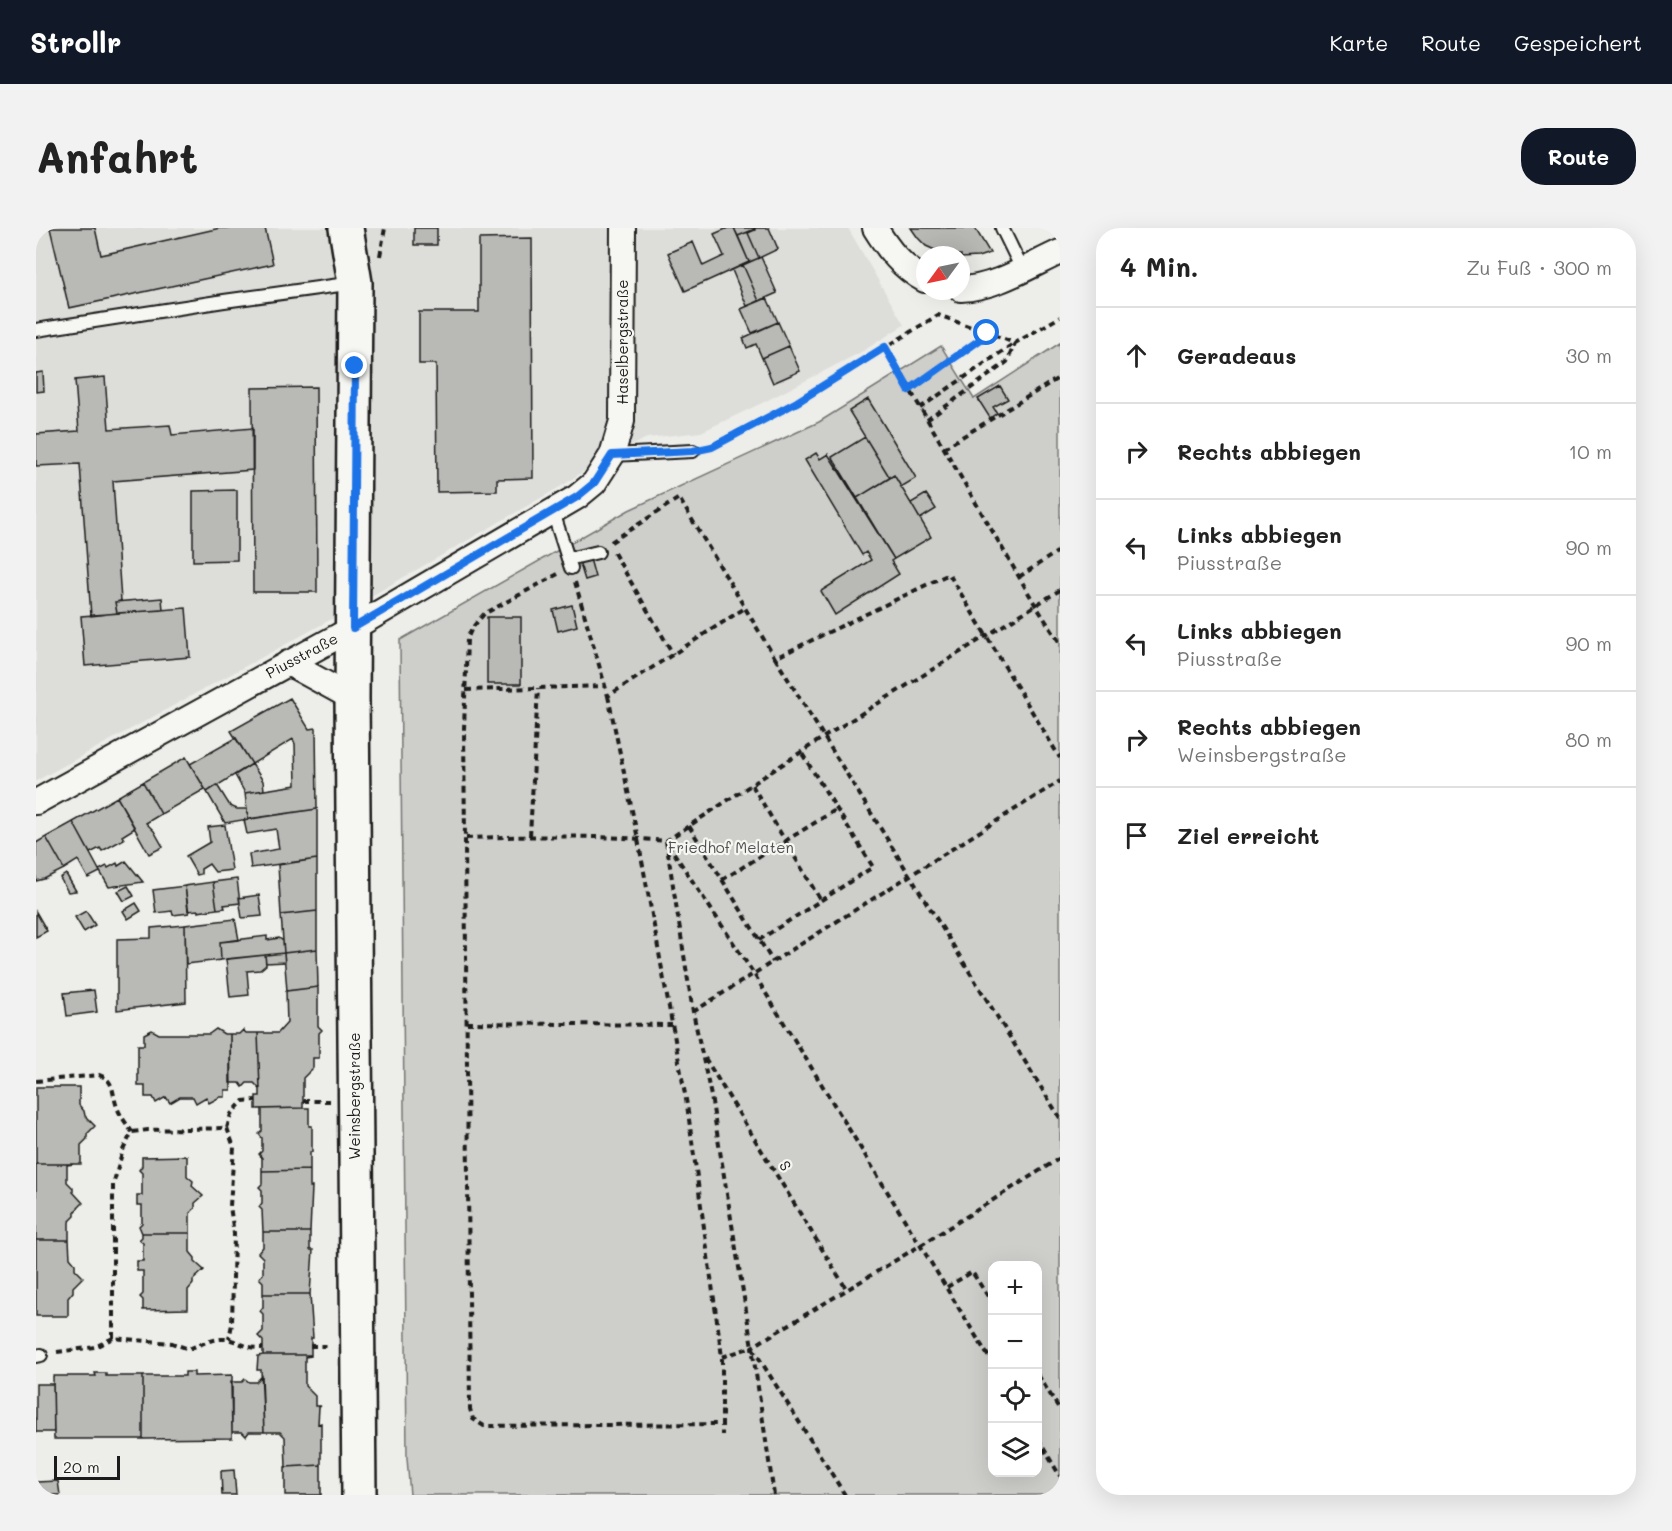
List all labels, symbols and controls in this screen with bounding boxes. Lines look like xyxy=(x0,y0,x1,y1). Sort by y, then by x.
text: Strollr xyxy=(30,24,121,60)
text: Karte xyxy=(1330,29,1388,56)
text: Route xyxy=(1421,29,1481,56)
text: Gespeichert xyxy=(1514,29,1642,56)
button: Route xyxy=(1521,128,1636,185)
text: Anfahrt xyxy=(36,129,198,184)
north arrow xyxy=(916,246,970,300)
text: 4 Min. xyxy=(1120,250,1199,284)
text: Zu Fuß · 300 m xyxy=(1466,254,1612,280)
street label: Haselbergstraße xyxy=(612,279,632,405)
route start xyxy=(973,319,999,345)
icon: ahead xyxy=(1120,339,1153,372)
text: Geradeaus xyxy=(1177,341,1296,370)
text: 30 m xyxy=(1566,342,1612,368)
route end xyxy=(341,352,367,378)
icon: right xyxy=(1120,435,1153,468)
text: Rechts abbiegen xyxy=(1177,437,1361,466)
text: 10 m xyxy=(1568,438,1612,464)
text: Links abbiegen xyxy=(1177,520,1342,549)
icon: left xyxy=(1120,531,1153,564)
text: 90 m xyxy=(1566,534,1612,560)
text: Piusstraße xyxy=(1177,549,1282,575)
text: Links abbiegen xyxy=(1177,616,1342,645)
icon: left xyxy=(1120,627,1153,660)
street label: Piusstraße xyxy=(262,628,341,682)
text: 90 m xyxy=(1566,630,1612,656)
text: Piusstraße xyxy=(1177,645,1282,671)
text: Rechts abbiegen xyxy=(1177,712,1361,741)
icon: right xyxy=(1120,723,1153,756)
text: 80 m xyxy=(1565,726,1612,752)
text: Weinsbergstraße xyxy=(1177,741,1347,767)
icon: arrive xyxy=(1120,819,1153,852)
text: Ziel erreicht xyxy=(1177,821,1319,850)
park label: Friedhof Melaten xyxy=(668,837,794,857)
street label: Weinsbergstraße xyxy=(344,1032,364,1160)
street label: S xyxy=(775,1157,797,1174)
map controls xyxy=(988,1261,1042,1477)
button: + xyxy=(988,1261,1042,1315)
button: − xyxy=(988,1315,1042,1369)
button: locate xyxy=(988,1369,1042,1423)
button: layers xyxy=(988,1423,1042,1477)
scale bar xyxy=(54,1453,120,1480)
text: 20 m xyxy=(63,1456,100,1477)

